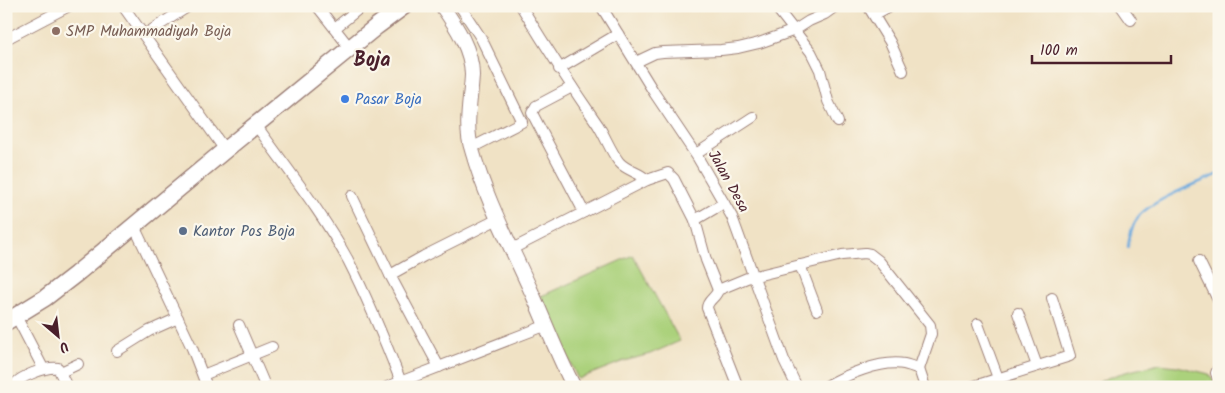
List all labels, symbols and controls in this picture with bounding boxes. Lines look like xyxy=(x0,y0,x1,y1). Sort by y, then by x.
place label: SMP Muhammadiyah Boja xyxy=(66,20,231,44)
marker: SMP Muhammadiyah Boja xyxy=(50,25,62,37)
scale bar xyxy=(1032,32,1171,64)
text: 100 m xyxy=(1040,39,1078,63)
district label: Boja xyxy=(354,45,391,77)
place label: Pasar Boja xyxy=(355,88,422,112)
marker: Pasar Boja xyxy=(339,93,351,105)
street label: Jalan Desa xyxy=(701,146,755,217)
place label: Kantor Pos Boja xyxy=(193,220,295,244)
marker: Kantor Pos Boja xyxy=(177,225,189,237)
north arrow xyxy=(32,310,82,360)
text: U xyxy=(54,335,72,359)

